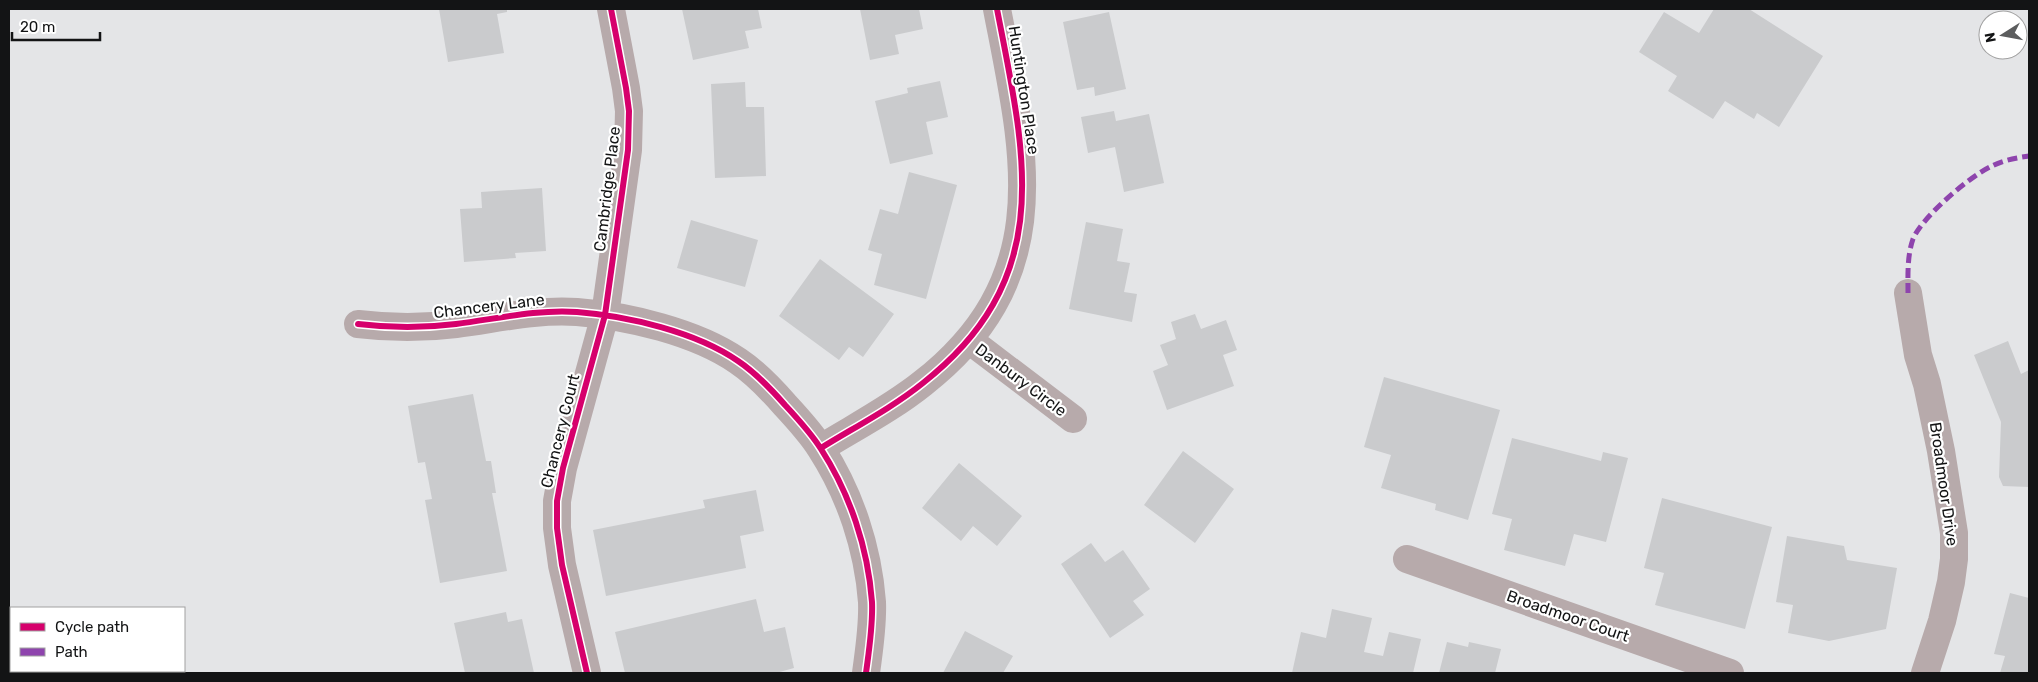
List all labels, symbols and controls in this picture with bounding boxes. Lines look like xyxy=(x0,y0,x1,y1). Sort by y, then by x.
scale bar xyxy=(12,10,100,42)
north arrow xyxy=(1978,10,2028,60)
text: 20 m xyxy=(20,18,55,36)
street label: Huntington Place xyxy=(1004,24,1044,156)
text: N xyxy=(1981,31,2000,44)
street label: Cambridge Place xyxy=(590,125,624,253)
street label: Chancery Lane xyxy=(432,290,546,322)
street label: Danbury Circle xyxy=(972,340,1070,420)
street label: Chancery Court xyxy=(537,372,583,490)
street label: Broadmoor Drive xyxy=(1926,421,1962,547)
street label: Broadmoor Court xyxy=(1504,586,1632,646)
legend xyxy=(10,607,185,672)
text: Cycle path xyxy=(55,618,129,636)
text: Path xyxy=(55,643,88,661)

